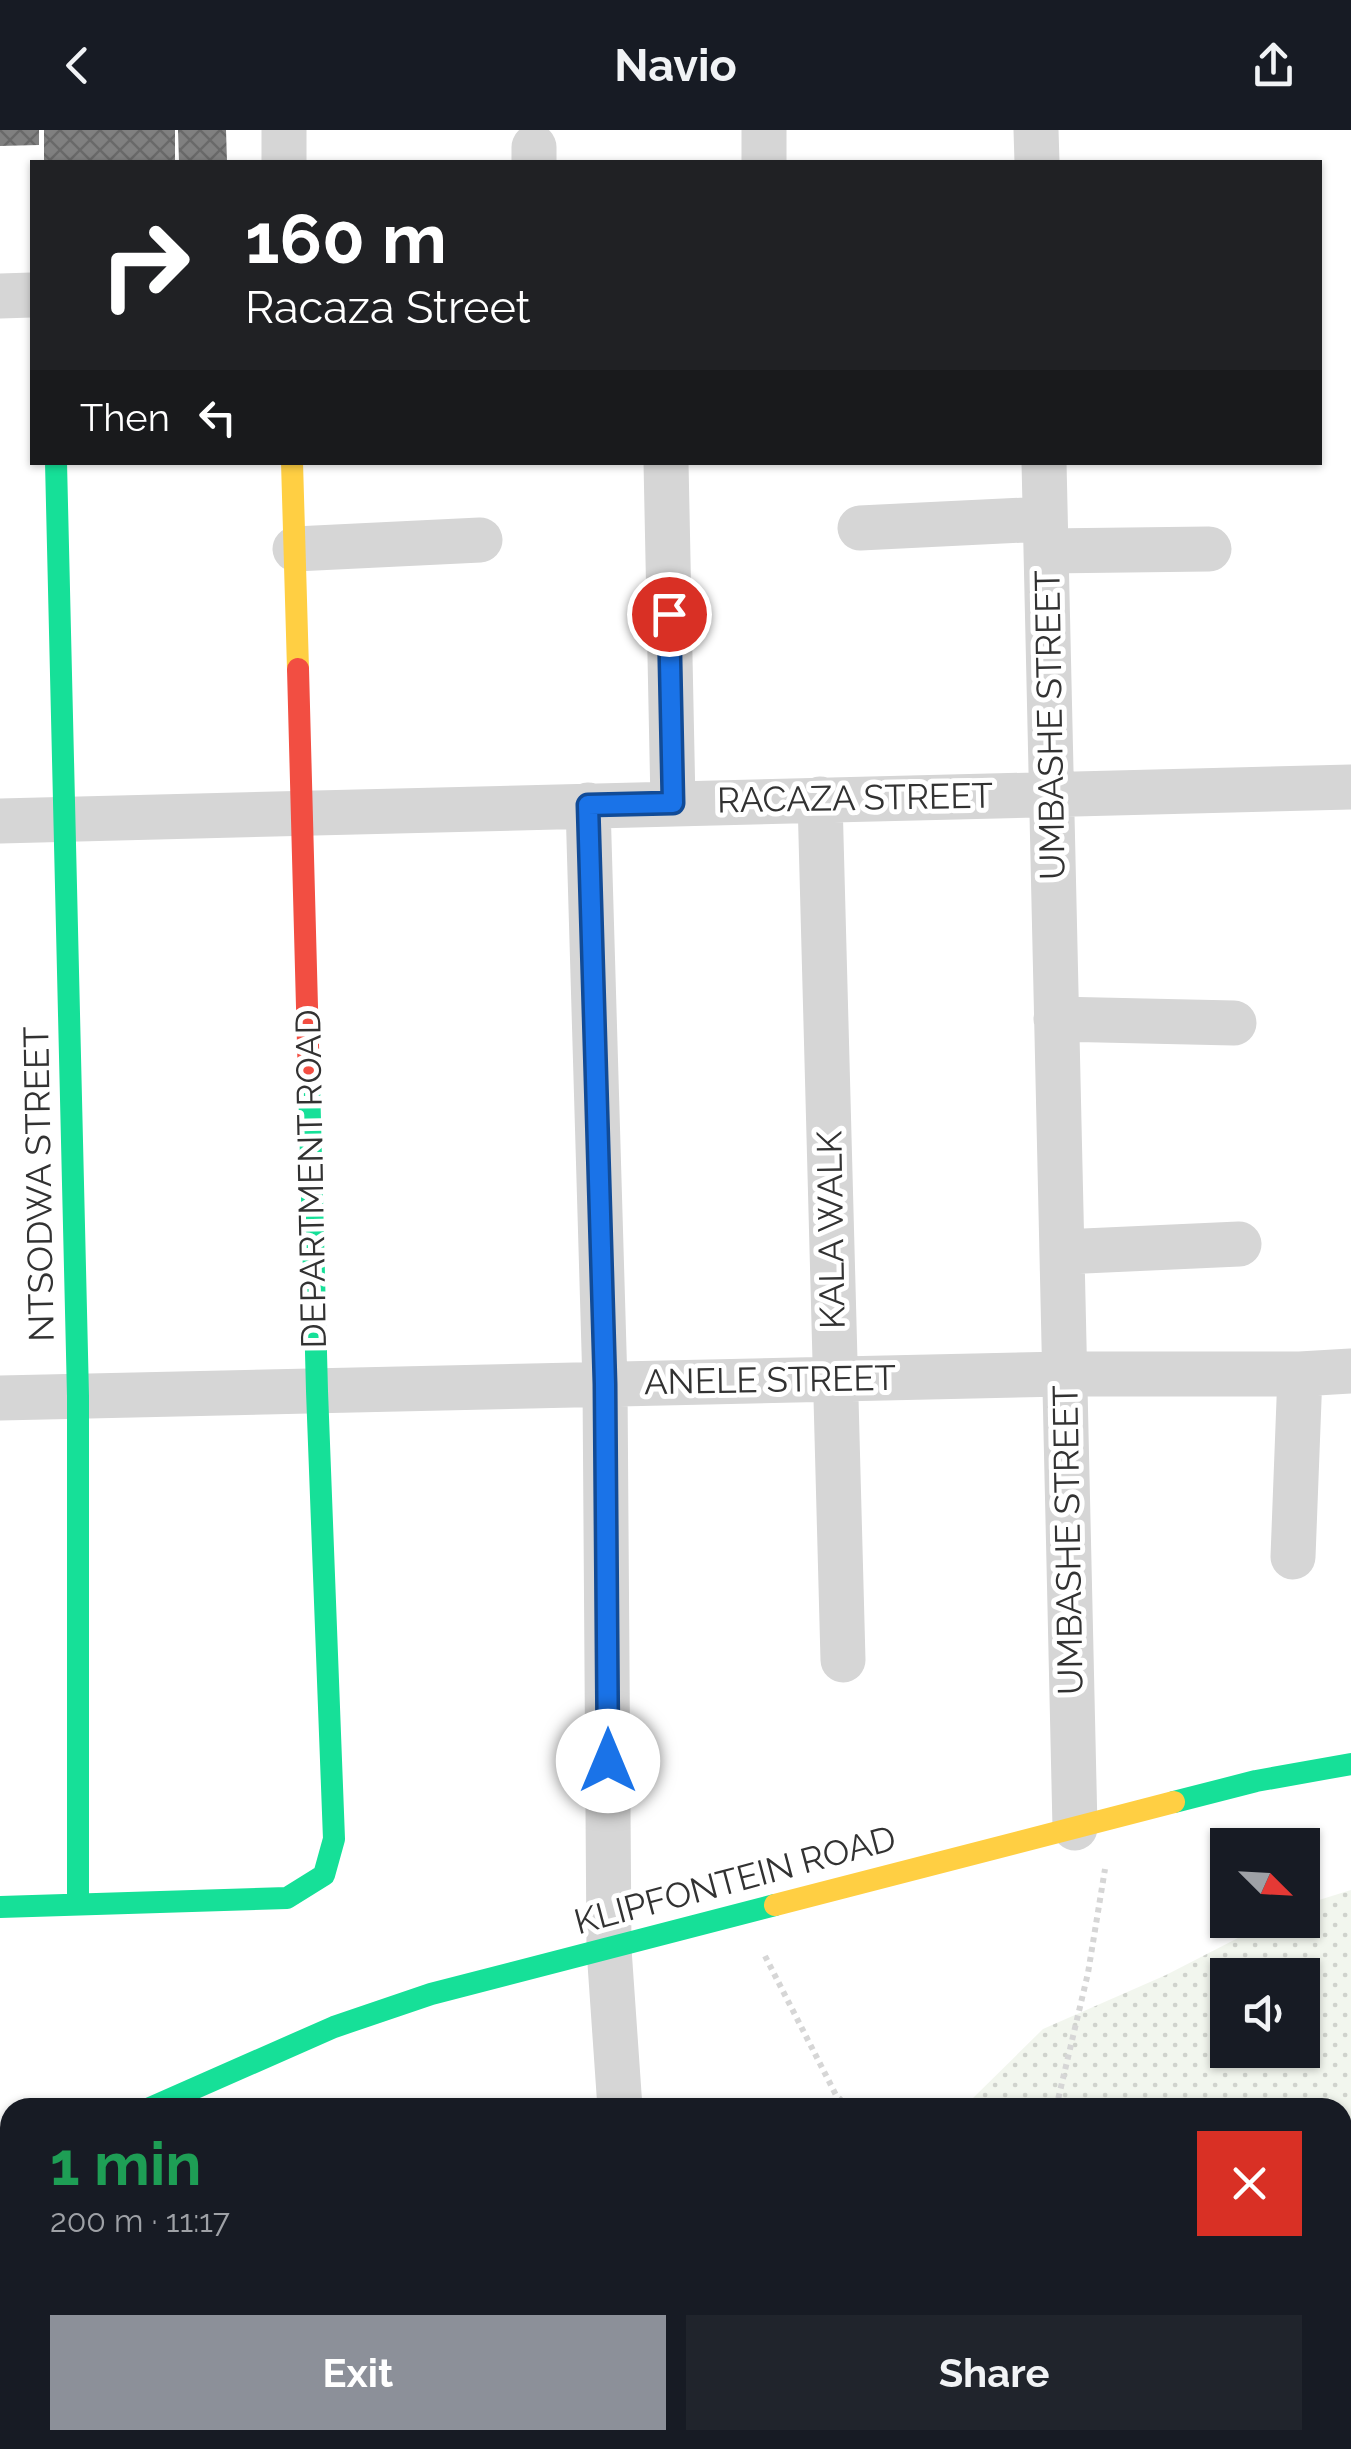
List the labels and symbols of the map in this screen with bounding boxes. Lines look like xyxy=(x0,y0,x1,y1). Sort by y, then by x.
street label: UMBASHE STREET xyxy=(1026,570,1073,880)
pin xyxy=(627,572,712,657)
street label: RACAZA STREET xyxy=(717,775,993,820)
street label: DEPARTMENT ROAD xyxy=(287,1009,334,1349)
street label: NTSODWA STREET xyxy=(15,1026,62,1342)
street label: KALA WALK xyxy=(808,1130,853,1329)
street label: ANELE STREET xyxy=(644,1357,896,1402)
street label: UMBASHE STREET xyxy=(1044,1385,1091,1695)
position arrow xyxy=(556,1709,660,1813)
street label: KLIPFONTEIN ROAD xyxy=(570,1817,900,1942)
north arrow xyxy=(1210,1828,1320,1938)

